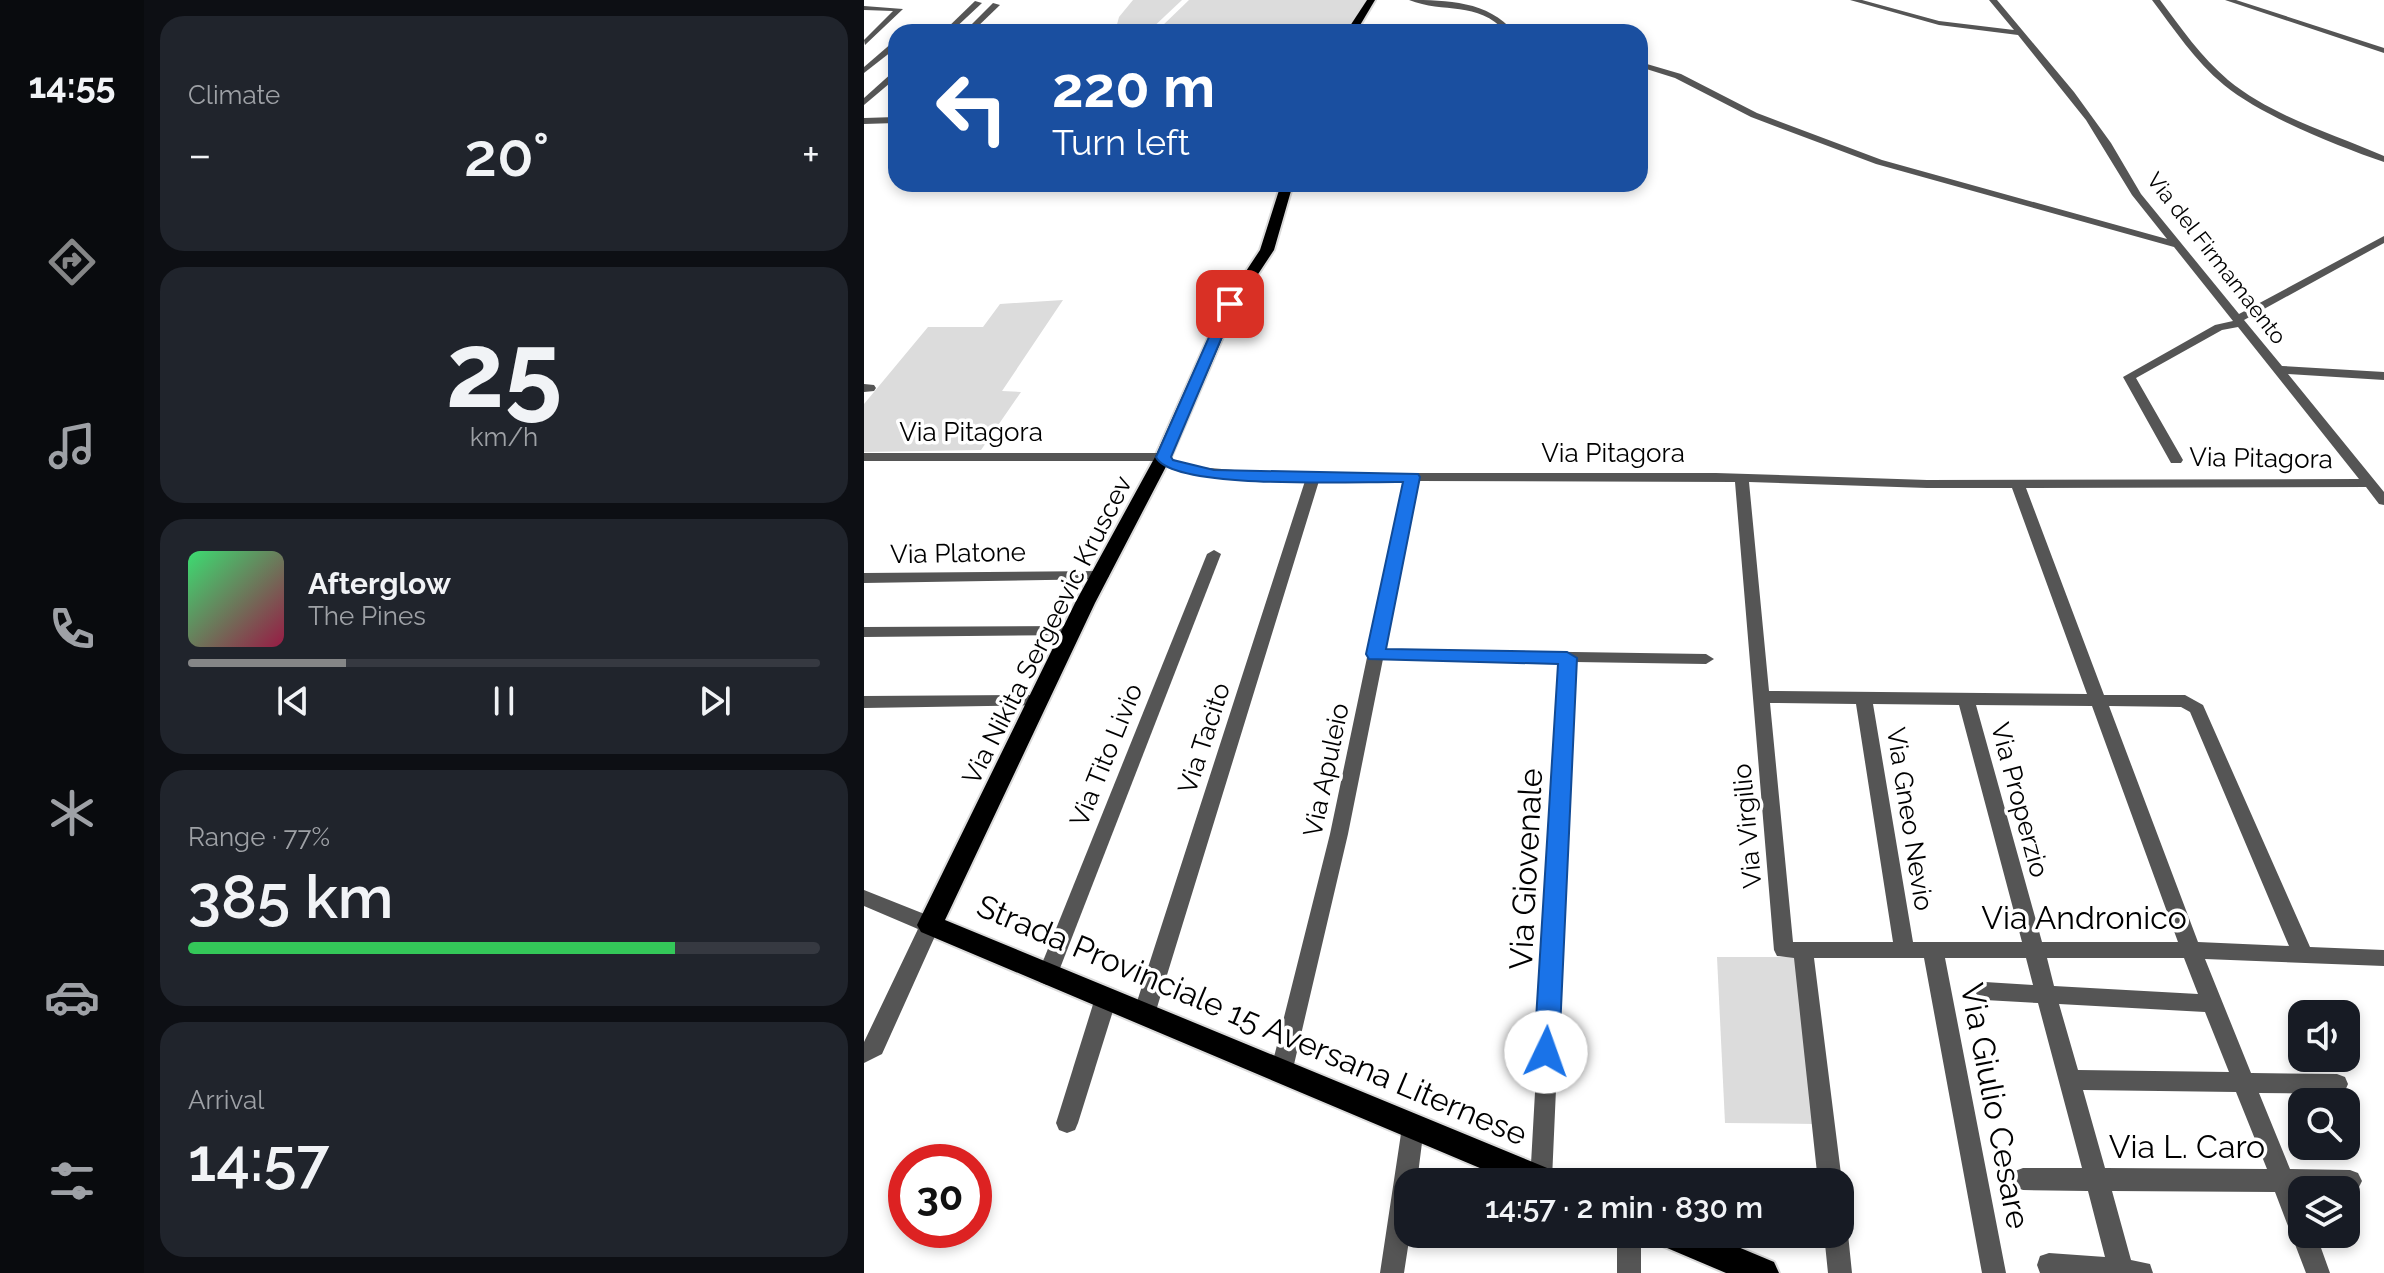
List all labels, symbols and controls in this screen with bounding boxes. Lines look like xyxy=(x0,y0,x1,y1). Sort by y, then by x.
text: 220 m xyxy=(1052,54,1215,120)
icon: left xyxy=(920,56,1024,160)
text: 14:55 xyxy=(28,64,116,106)
text: Climate xyxy=(188,80,280,110)
text: 20° xyxy=(464,120,549,190)
text: Turn left xyxy=(1052,121,1190,163)
text: − xyxy=(188,129,212,180)
text: + xyxy=(802,129,820,180)
street label: Via del Firmamaento xyxy=(2142,167,2292,349)
icon: directions xyxy=(44,234,100,290)
pin xyxy=(1196,270,1264,338)
icon: arrive xyxy=(1208,282,1252,326)
text: 25 xyxy=(446,309,562,431)
street label: Via Pitagora xyxy=(899,417,1043,447)
icon: music xyxy=(44,418,100,474)
text: km/h xyxy=(470,422,538,452)
street label: Via Pitagora xyxy=(1541,438,1685,468)
street label: Via Pitagora xyxy=(2189,442,2333,474)
street label: Via Nikita Sergeevic Kruscev xyxy=(956,471,1138,789)
street label: Via Platone xyxy=(890,537,1026,569)
text: Afterglow xyxy=(308,566,451,601)
icon: phone xyxy=(44,601,100,657)
text: The Pines xyxy=(308,601,426,631)
icon: previous xyxy=(271,679,315,723)
icon: pause xyxy=(482,679,526,723)
icon: next xyxy=(693,679,737,723)
street label: Via Tito Livio xyxy=(1064,679,1148,831)
street label: Via Tacito xyxy=(1172,679,1236,797)
street label: Via Apuleio xyxy=(1297,700,1355,840)
street label: Via Properzio xyxy=(1985,719,2055,881)
street label: Via Gneo Nevio xyxy=(1881,725,1939,913)
street label: Via Virgilio xyxy=(1727,762,1767,890)
street label: Via Giovenale xyxy=(1502,767,1549,971)
icon: climate xyxy=(44,785,100,841)
text: Range · 77% xyxy=(188,822,330,852)
text: 385 km xyxy=(188,862,393,932)
street label: Strada Provinciale 15 Aversana Liternese xyxy=(972,887,1533,1153)
street label: Via Andronico xyxy=(1981,899,2187,936)
icon: car xyxy=(44,969,100,1025)
street label: Via Giulio Cesare xyxy=(1954,980,2037,1232)
map controls xyxy=(2288,1000,2360,1248)
button: sound xyxy=(2288,1000,2360,1072)
position arrow xyxy=(1504,1010,1588,1094)
text: Arrival xyxy=(188,1085,264,1115)
button: search xyxy=(2288,1088,2360,1160)
text: 14:57 xyxy=(188,1125,329,1195)
street label: Via L. Caro xyxy=(2109,1128,2265,1165)
speed limit sign: 30 xyxy=(888,1144,992,1248)
icon: filters xyxy=(44,1153,100,1209)
button: layers xyxy=(2288,1176,2360,1248)
text: 14:57 · 2 min · 830 m xyxy=(1485,1190,1763,1225)

